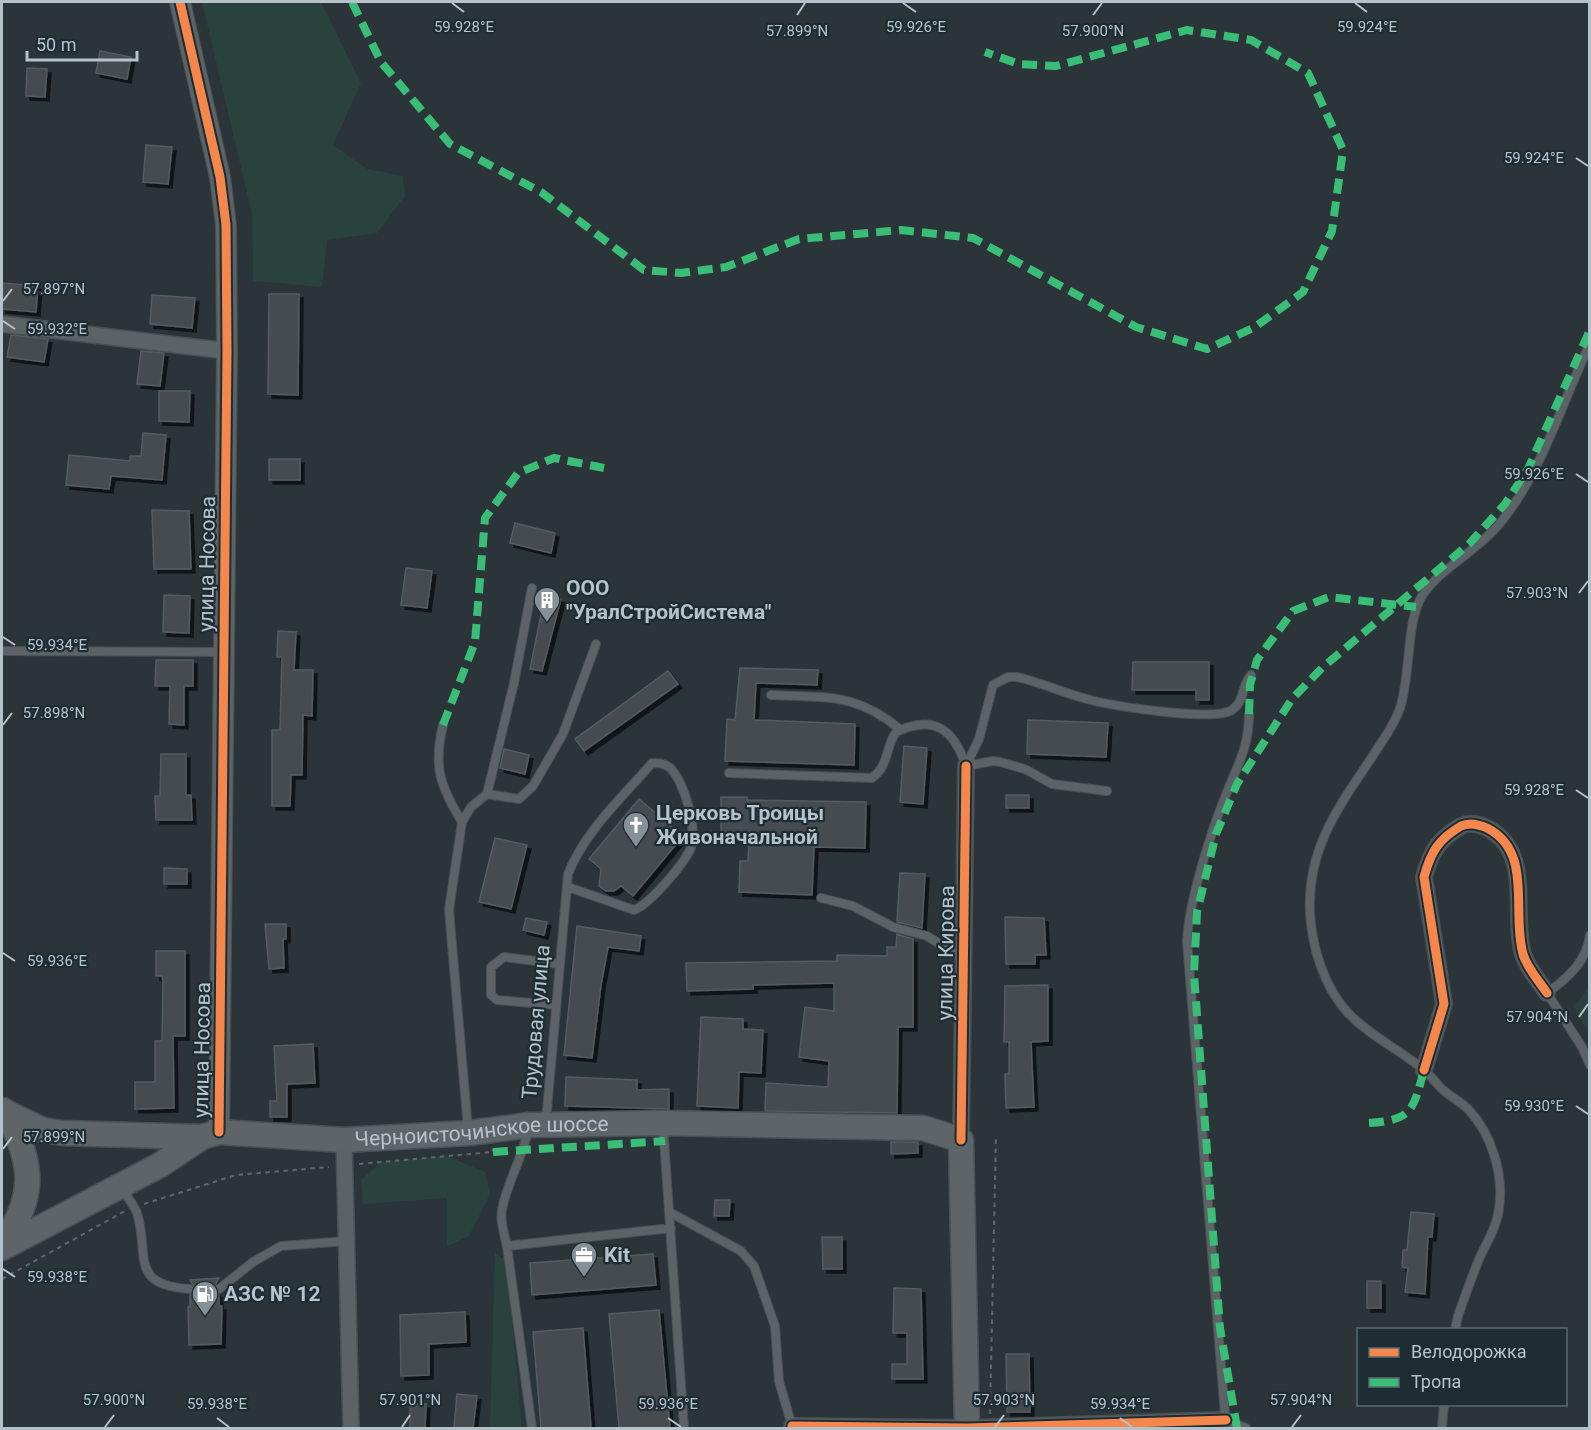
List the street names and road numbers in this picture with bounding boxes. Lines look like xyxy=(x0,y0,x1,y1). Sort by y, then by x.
street label: улица Носова xyxy=(194,496,220,632)
street label: улица Кирова xyxy=(933,885,959,1021)
street label: Трудовая улица xyxy=(517,944,555,1100)
street label: улица Носова xyxy=(189,982,215,1118)
street label: Черноисточинское шоссе xyxy=(354,1112,609,1151)

